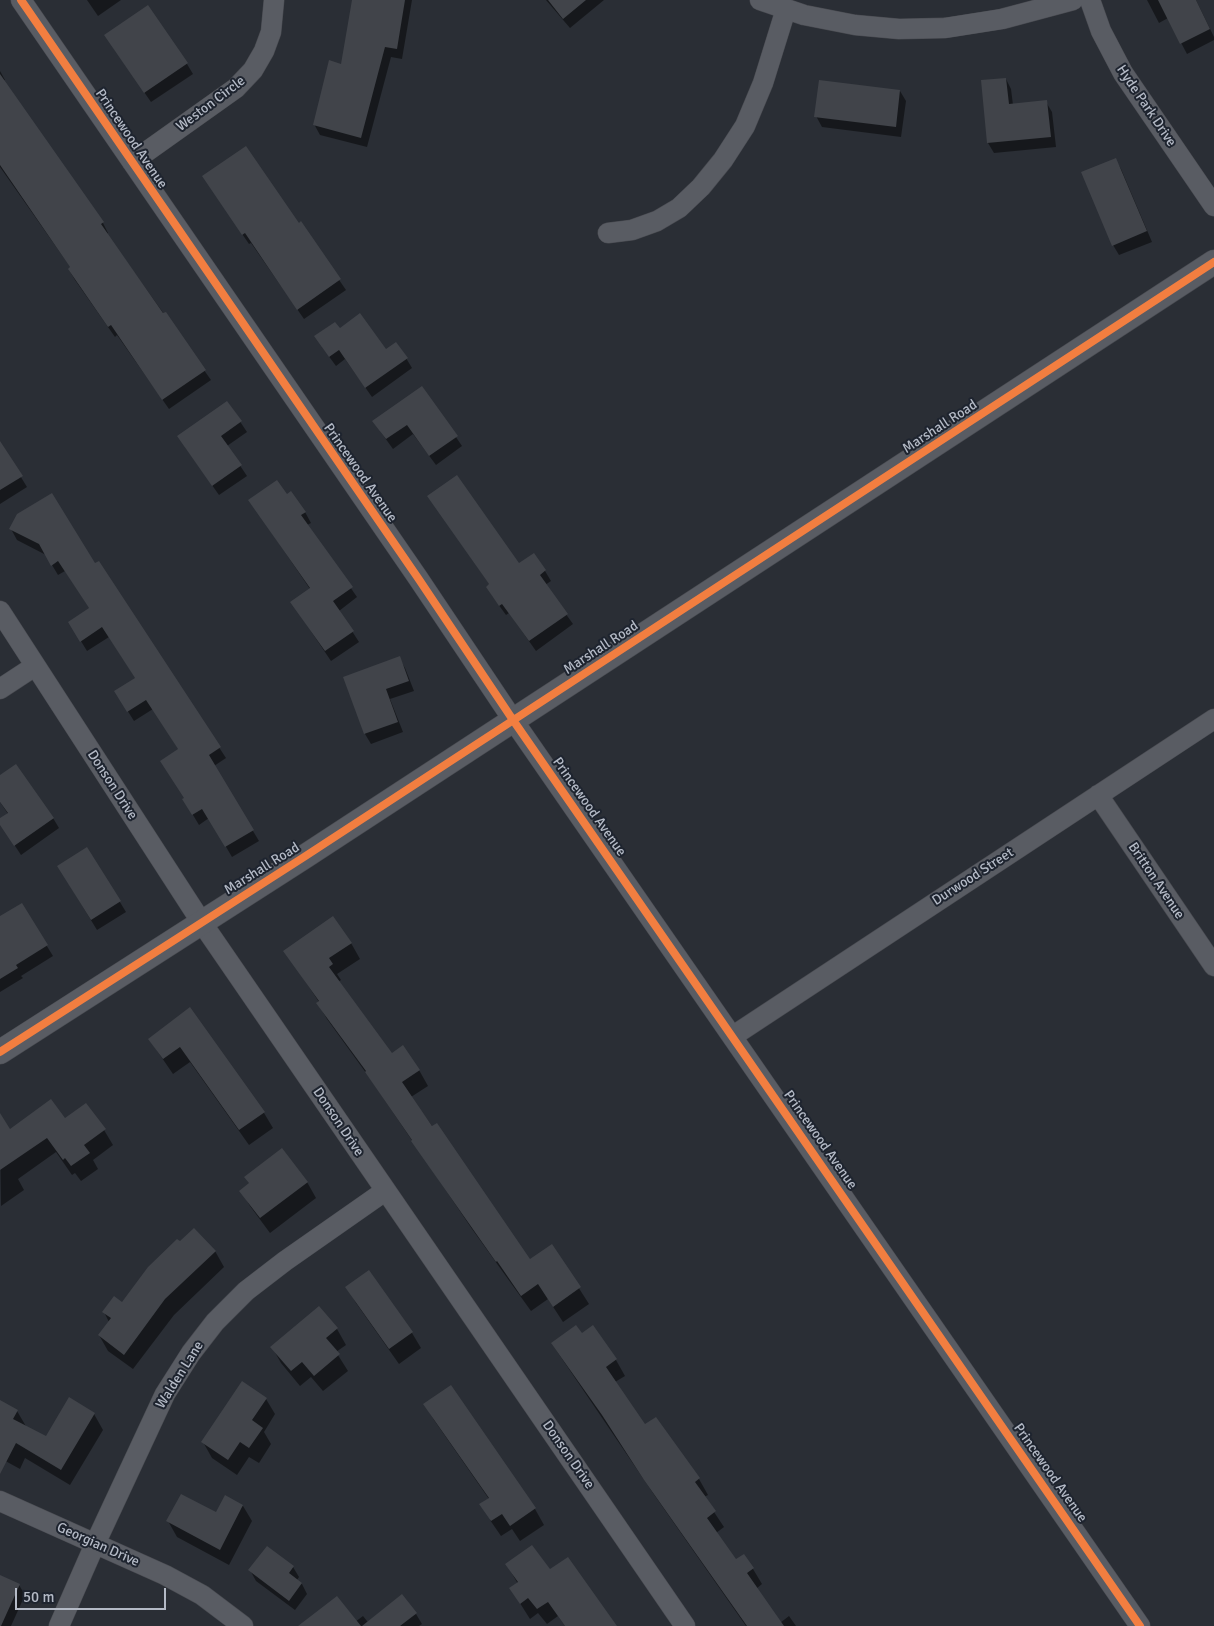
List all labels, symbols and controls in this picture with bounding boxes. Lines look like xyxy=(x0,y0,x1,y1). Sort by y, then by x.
street label: Hyde Park Drive xyxy=(1113,62,1179,150)
street label: Weston Circle xyxy=(173,73,249,135)
street label: Princewood Avenue xyxy=(91,86,171,192)
street label: Marshall Road xyxy=(900,397,980,457)
street label: Princewood Avenue xyxy=(320,420,400,526)
street label: Marshall Road xyxy=(561,618,641,678)
street label: Donson Drive xyxy=(83,747,141,823)
street label: Princewood Avenue xyxy=(549,754,629,860)
street label: Marshall Road xyxy=(221,839,303,899)
street label: Britton Avenue xyxy=(1124,839,1188,923)
street label: Durwood Street xyxy=(929,844,1017,910)
street label: Donson Drive xyxy=(309,1084,367,1160)
street label: Princewood Avenue xyxy=(780,1087,860,1193)
street label: Walden Lane xyxy=(153,1338,207,1412)
street label: Donson Drive xyxy=(538,1418,598,1492)
street label: Princewood Avenue xyxy=(1010,1420,1090,1526)
street label: Georgian Drive xyxy=(54,1519,142,1571)
scale bar xyxy=(18,1578,169,1610)
text: 50 m xyxy=(23,1588,54,1606)

